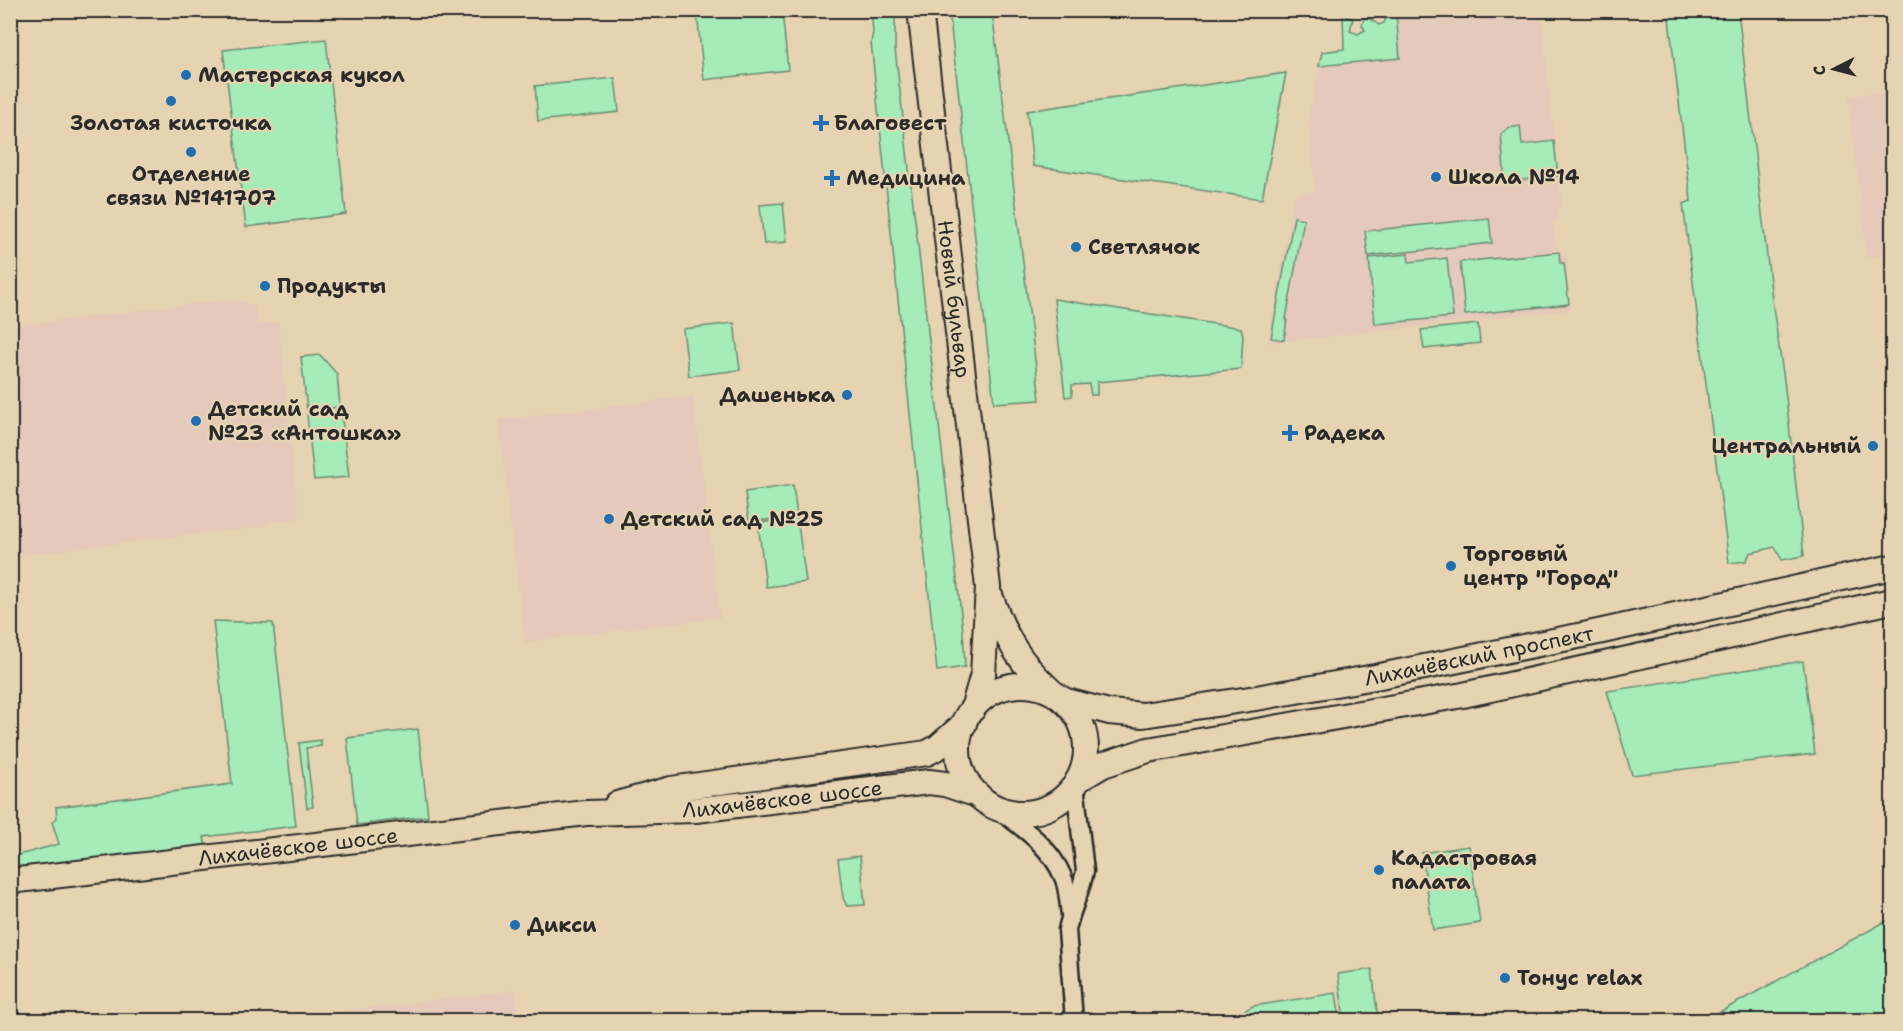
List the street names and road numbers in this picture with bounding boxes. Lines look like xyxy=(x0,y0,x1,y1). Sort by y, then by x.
street label: Новый бульвар xyxy=(931,219,977,379)
street label: Лихачёвский проспект xyxy=(1362,619,1596,693)
street label: Лихачёвское шоссе xyxy=(682,774,884,824)
street label: Лихачёвское шоссе xyxy=(197,821,399,873)

